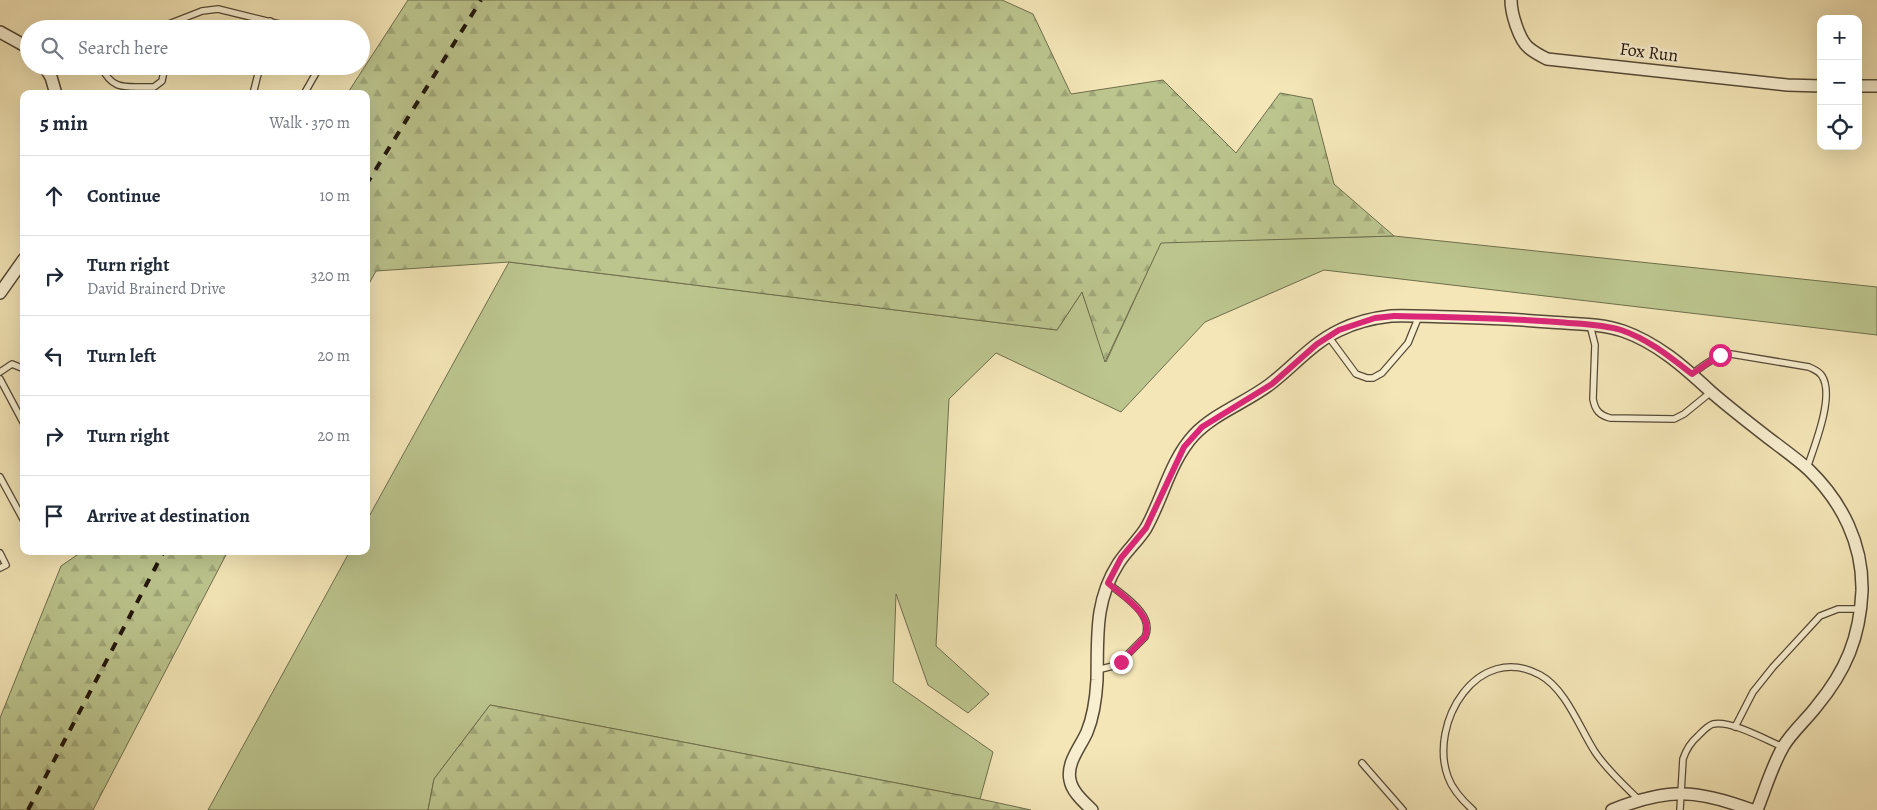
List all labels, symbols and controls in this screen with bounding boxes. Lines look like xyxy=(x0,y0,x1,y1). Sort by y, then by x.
map controls xyxy=(1817,15,1862,150)
button: + xyxy=(1817,15,1862,60)
search box xyxy=(20,20,370,75)
icon: search xyxy=(38,34,66,62)
text: Search here xyxy=(78,35,168,61)
street label: Fox Run xyxy=(1618,36,1680,68)
button: − xyxy=(1817,60,1862,105)
button: locate xyxy=(1817,105,1862,150)
text: 5 min xyxy=(40,109,88,137)
text: Walk · 370 m xyxy=(269,112,350,134)
icon: ahead xyxy=(40,182,68,210)
text: Continue xyxy=(87,183,161,209)
text: 10 m xyxy=(320,185,350,207)
text: Turn right xyxy=(87,252,169,278)
icon: right xyxy=(40,262,68,290)
text: 320 m xyxy=(311,265,350,287)
text: David Brainerd Drive xyxy=(87,278,226,300)
icon: left xyxy=(40,342,68,370)
text: Turn left xyxy=(87,343,156,369)
route start xyxy=(1709,344,1732,367)
text: 20 m xyxy=(317,345,350,367)
icon: right xyxy=(40,422,68,450)
text: Turn right xyxy=(87,423,169,449)
text: 20 m xyxy=(317,425,350,447)
icon: arrive xyxy=(40,502,68,530)
text: Arrive at destination xyxy=(87,503,250,529)
route end xyxy=(1110,651,1133,674)

